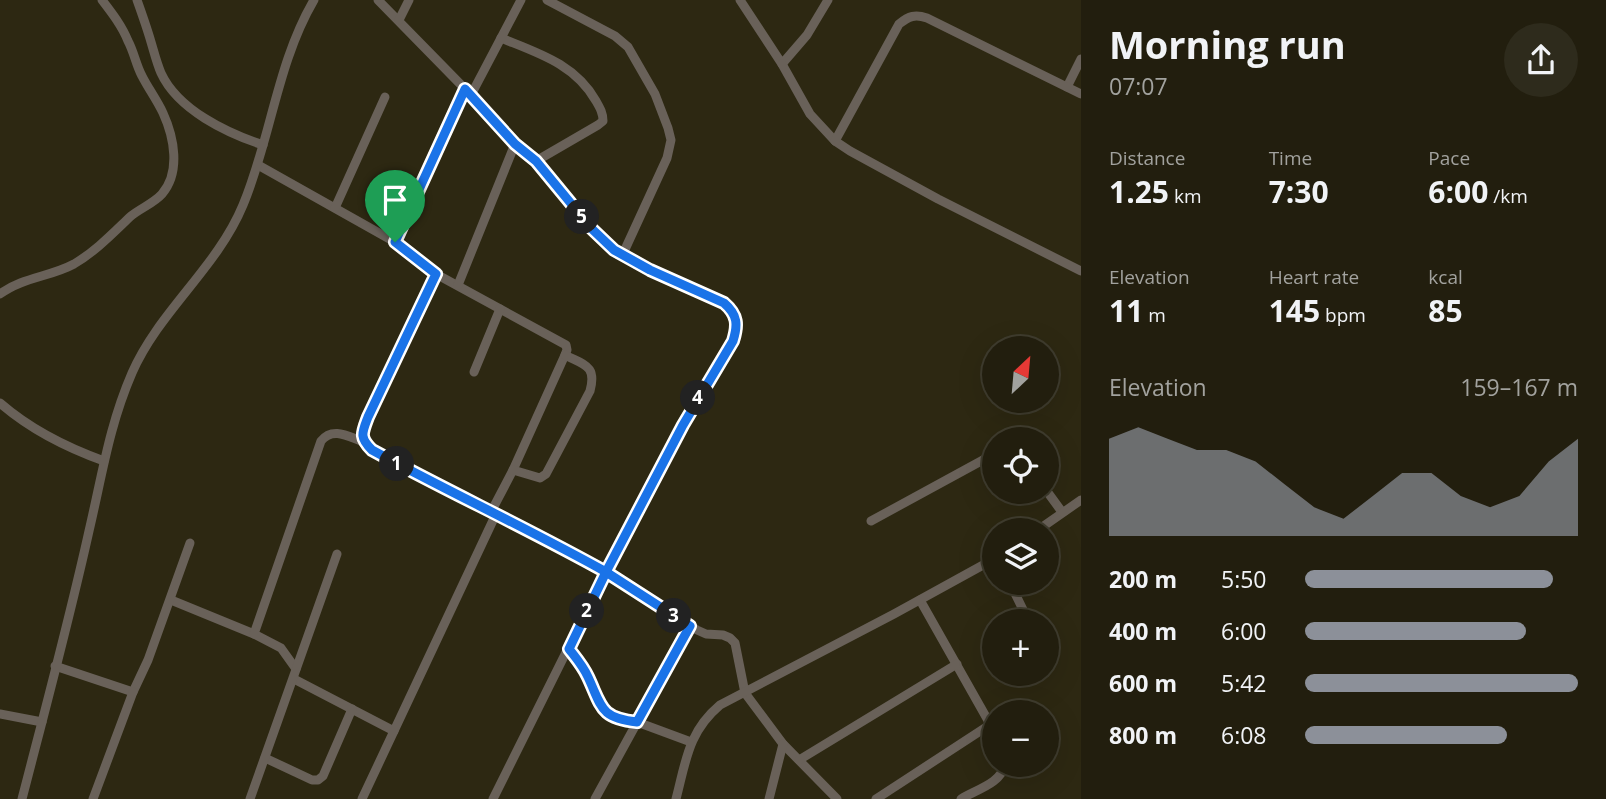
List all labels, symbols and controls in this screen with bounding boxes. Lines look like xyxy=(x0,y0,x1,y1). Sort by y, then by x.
text: Morning run xyxy=(1109,18,1346,70)
button: share xyxy=(1504,23,1578,97)
text: 07:07 xyxy=(1109,70,1168,102)
text: Distance xyxy=(1109,145,1185,171)
text: Time xyxy=(1269,145,1312,171)
text: Pace xyxy=(1428,145,1470,171)
pin xyxy=(365,170,425,242)
text: 1.25 xyxy=(1109,171,1169,212)
text: 7:30 xyxy=(1269,171,1329,212)
text: 6:00 xyxy=(1428,171,1488,212)
icon: arrive xyxy=(376,181,414,219)
text: km xyxy=(1169,183,1202,209)
text: /km xyxy=(1488,183,1528,209)
pin: 5 xyxy=(564,200,600,234)
text: 5 xyxy=(576,203,587,229)
text: Elevation xyxy=(1109,264,1190,290)
text: Heart rate xyxy=(1269,264,1359,290)
text: kcal xyxy=(1428,264,1463,290)
text: 11 xyxy=(1109,290,1143,331)
text: 145 xyxy=(1269,290,1320,331)
text: 85 xyxy=(1428,290,1463,331)
text: m xyxy=(1143,302,1166,328)
text: bpm xyxy=(1320,302,1366,328)
north arrow xyxy=(982,336,1059,413)
map controls xyxy=(982,336,1059,777)
text: Elevation xyxy=(1109,371,1207,403)
text: 159–167 m xyxy=(1460,371,1578,403)
pin: 4 xyxy=(680,380,716,416)
text: 4 xyxy=(692,384,703,410)
button: locate xyxy=(982,427,1059,504)
pin: 1 xyxy=(380,447,414,482)
text: 1 xyxy=(391,450,402,476)
button: layers xyxy=(982,518,1059,595)
text: 200 m xyxy=(1109,563,1177,595)
text: 5:50 xyxy=(1221,563,1267,595)
pin: 2 xyxy=(570,594,604,628)
text: 2 xyxy=(581,597,592,623)
pin: 3 xyxy=(656,598,692,634)
text: 3 xyxy=(668,602,679,628)
button: + xyxy=(982,609,1059,686)
text: 400 m xyxy=(1109,615,1177,647)
text: 6:00 xyxy=(1221,615,1267,647)
text: 600 m xyxy=(1109,667,1177,699)
text: 5:42 xyxy=(1221,667,1267,699)
button: − xyxy=(982,700,1059,777)
text: 800 m xyxy=(1109,719,1177,751)
text: 6:08 xyxy=(1221,719,1267,751)

